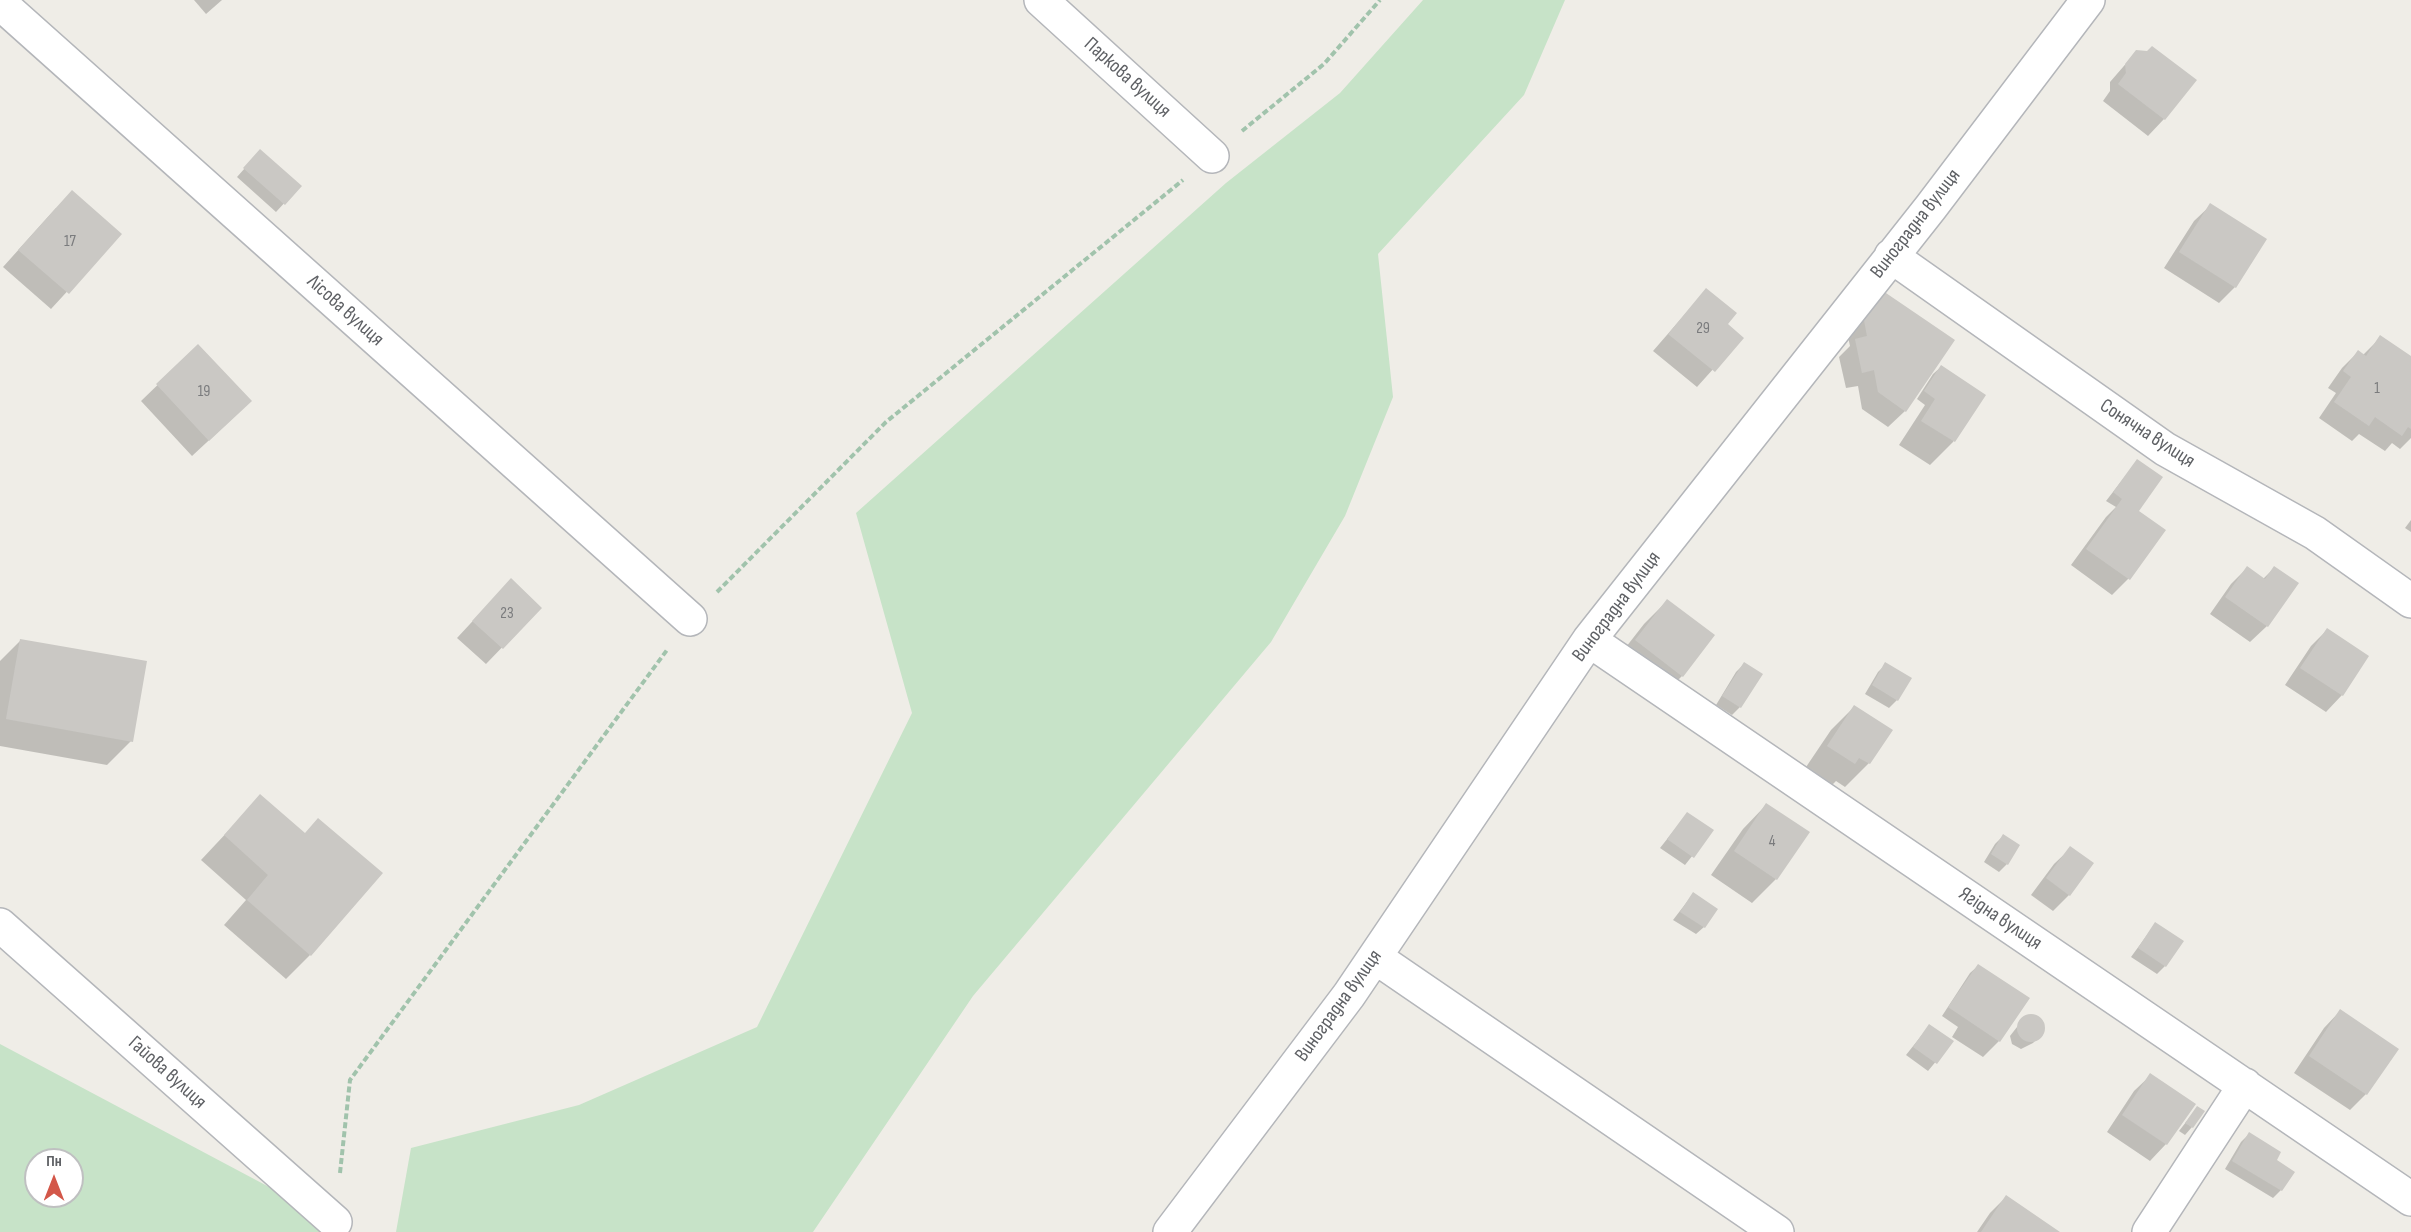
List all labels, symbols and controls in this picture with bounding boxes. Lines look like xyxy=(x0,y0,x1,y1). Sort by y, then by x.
street label: Паркова вулиця xyxy=(1079,33,1175,123)
street label: Виноградна вулиця xyxy=(1866,164,1966,284)
house number: 17 xyxy=(64,232,76,252)
street label: Лісова вулиця xyxy=(302,270,388,352)
house number: 29 xyxy=(1696,319,1710,339)
house number: 1 xyxy=(2374,379,2380,399)
house number: 19 xyxy=(198,382,210,402)
street label: Сонячна вулиця xyxy=(2095,394,2199,474)
street label: Виноградна вулиця xyxy=(1568,547,1666,667)
house number: 23 xyxy=(500,604,514,624)
house number: 4 xyxy=(1769,832,1775,852)
street label: Ягідна вулиця xyxy=(1954,882,2046,956)
street label: Виноградна вулиця xyxy=(1290,945,1388,1067)
street label: Гайова вулиця xyxy=(123,1032,211,1114)
north arrow xyxy=(24,1148,84,1208)
text: Пн xyxy=(46,1152,62,1171)

